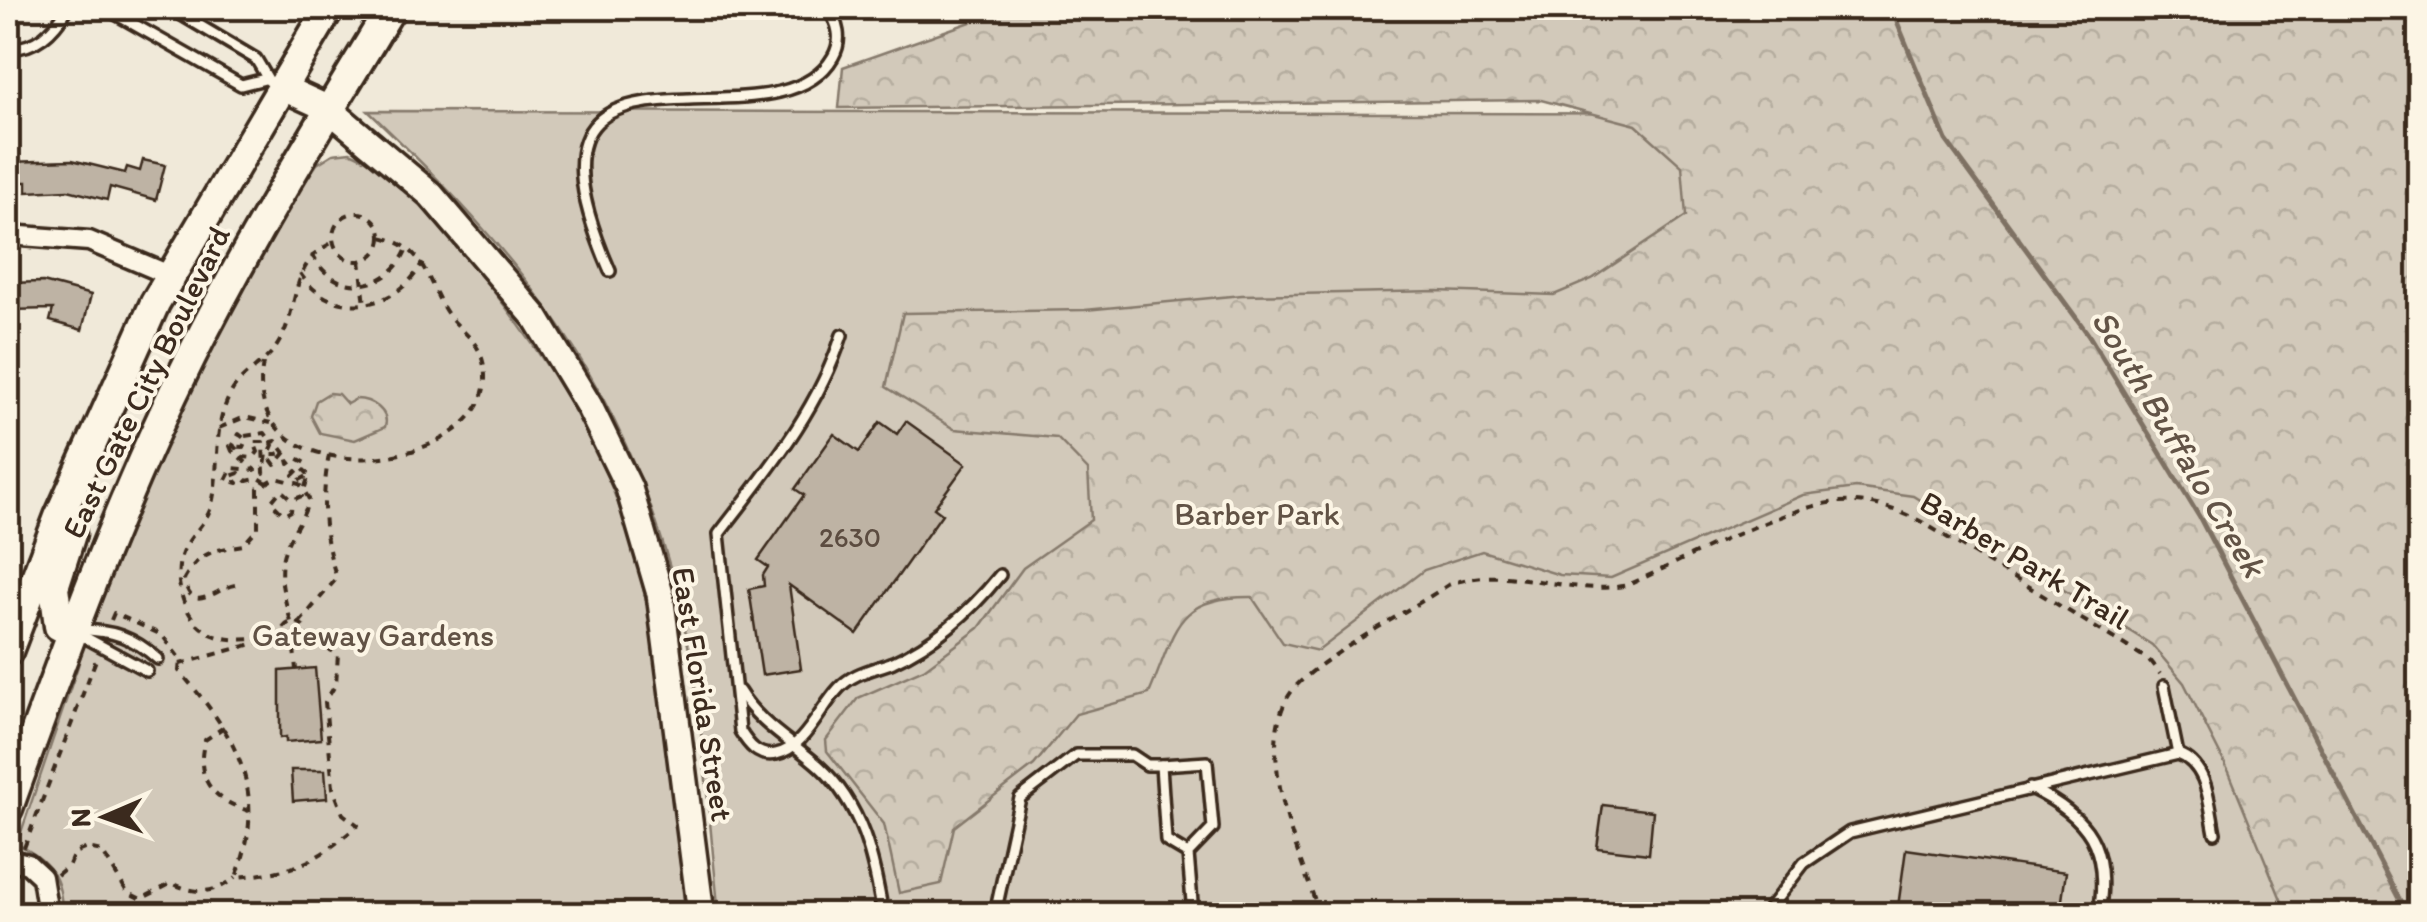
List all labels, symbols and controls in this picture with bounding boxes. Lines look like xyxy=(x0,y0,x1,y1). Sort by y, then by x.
street label: East Gate City Boulevard xyxy=(54,220,238,544)
water label: South Buffalo Creek xyxy=(2083,302,2276,586)
street label: Barber Park Trail xyxy=(1913,483,2137,637)
park label: Barber Park xyxy=(1174,495,1340,533)
house number: 2630 xyxy=(819,520,881,554)
street label: East Florida Street xyxy=(664,564,742,824)
park label: Gateway Gardens xyxy=(252,616,494,654)
north arrow xyxy=(55,767,155,867)
text: N xyxy=(63,808,97,828)

